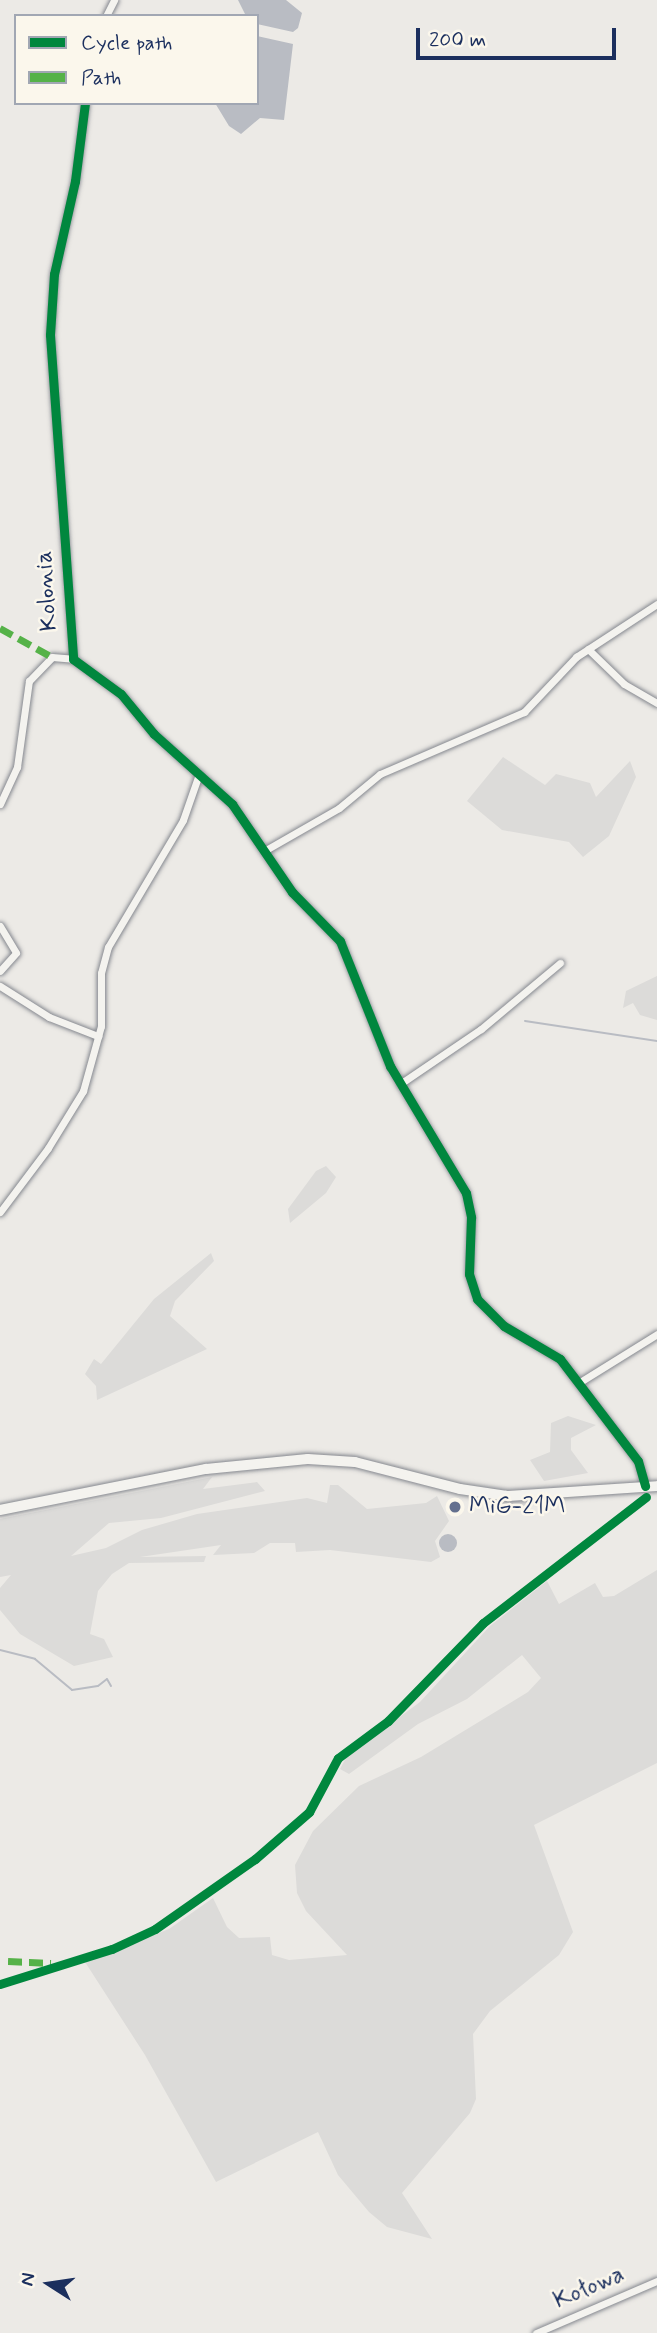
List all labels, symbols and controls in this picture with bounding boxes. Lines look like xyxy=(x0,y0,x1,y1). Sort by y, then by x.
legend xyxy=(14,14,259,105)
scale bar xyxy=(419,14,618,58)
text: 200 m xyxy=(429,26,486,54)
text: Cycle path xyxy=(81,29,172,57)
text: Path xyxy=(81,64,121,92)
street label: Kolonia xyxy=(30,550,64,632)
place label: MiG-21M xyxy=(469,1493,565,1521)
marker: MiG-21M xyxy=(447,1499,463,1515)
north arrow xyxy=(14,2249,84,2319)
street label: Kołowa xyxy=(549,2260,629,2316)
text: N xyxy=(14,2271,42,2288)

